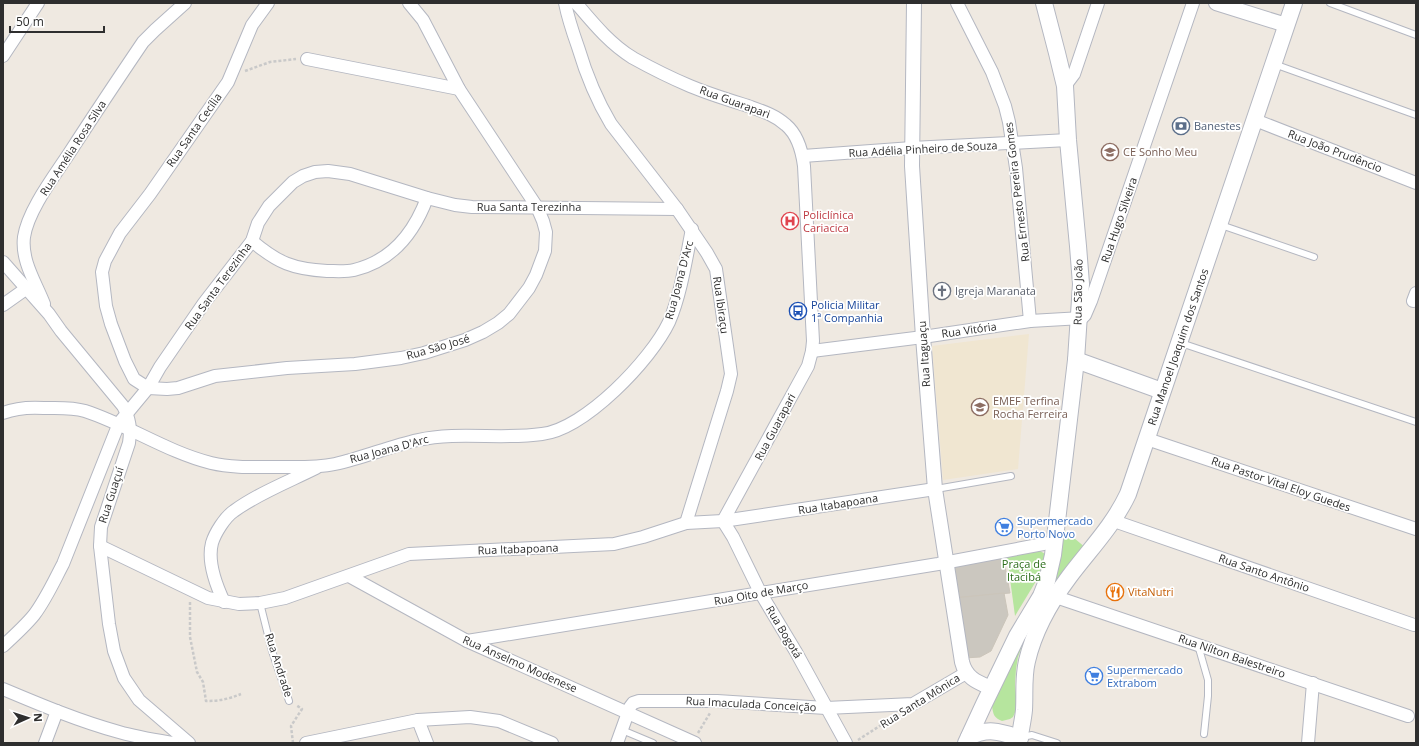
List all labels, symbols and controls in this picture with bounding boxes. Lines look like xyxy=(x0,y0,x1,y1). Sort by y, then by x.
scale bar xyxy=(10,8,104,34)
text: 50 m xyxy=(16,13,44,30)
street label: Rua Guarapari xyxy=(698,82,773,121)
street label: Rua Santa Cecília xyxy=(162,90,225,170)
street label: Rua Amélia Rosa Silva xyxy=(36,97,109,198)
bank icon: Banestes xyxy=(1171,116,1191,136)
place label: Banestes xyxy=(1194,118,1241,133)
street label: Rua Ernesto Pereira Gomes xyxy=(1000,121,1033,263)
street label: Rua João Prudêncio xyxy=(1286,126,1385,176)
street label: Rua Adélia Pinheiro de Souza xyxy=(848,137,998,160)
school or university icon: CE Sonho Meu xyxy=(1100,142,1120,162)
place label: CE Sonho Meu xyxy=(1123,144,1197,159)
street label: Rua Hugo Silveira xyxy=(1097,175,1140,265)
street label: Rua Santa Terezinha xyxy=(477,199,581,214)
place label: Policlínica Cariacica xyxy=(803,207,854,235)
hospital icon: Policlínica Cariacica xyxy=(780,211,800,231)
street label: Rua Santa Terezinha xyxy=(181,239,254,332)
street label: Rua Joana D'Arc xyxy=(661,239,696,321)
street label: Rua São João xyxy=(1069,258,1086,325)
street label: Rua Manoel Joaquim dos Santos xyxy=(1144,266,1211,427)
street label: Rua Ibiraçu xyxy=(710,275,733,335)
church icon: Igreja Maranata xyxy=(932,281,952,301)
place label: Igreja Maranata xyxy=(955,283,1036,298)
place label: Policia Militar 1ª Companhia xyxy=(811,297,883,325)
bus stop icon: Policia Militar 1ª Companhia xyxy=(788,301,808,321)
street label: Rua Vitória xyxy=(940,318,998,341)
street label: Rua Itaguaçu xyxy=(914,320,933,388)
street label: Rua São José xyxy=(404,330,471,363)
street label: Rua Guarapari xyxy=(751,391,799,463)
place label: EMEF Terfina Rocha Ferreira xyxy=(993,393,1068,421)
school or university icon: EMEF Terfina Rocha Ferreira xyxy=(970,397,990,417)
street label: Rua Joana D'Arc xyxy=(348,431,430,466)
street label: Rua Pastor Vital Eloy Guedes xyxy=(1210,453,1353,514)
street label: Rua Guaçuí xyxy=(94,465,127,525)
street label: Rua Itabapoana xyxy=(797,490,879,517)
place label: Supermercado Porto Novo xyxy=(1017,513,1093,541)
supermarket icon: Supermercado Porto Novo xyxy=(994,517,1014,537)
street label: Rua Itabapoana xyxy=(477,540,559,557)
street label: Rua Santo Antônio xyxy=(1217,550,1312,595)
park label: Praça de Itacibá xyxy=(1002,556,1046,584)
street label: Rua Oito de Março xyxy=(713,577,810,608)
restaurant icon: VitaNutri xyxy=(1105,582,1125,602)
place label: VitaNutri xyxy=(1128,584,1174,599)
street label: Rua Bogotá xyxy=(763,603,806,661)
street label: Rua Nílton Balestreiro xyxy=(1177,630,1288,681)
street label: Rua Andrade xyxy=(262,631,297,699)
street label: Rua Anselmo Modenese xyxy=(461,632,580,696)
place label: Supermercado Extrabom xyxy=(1107,662,1183,690)
supermarket icon: Supermercado Extrabom xyxy=(1084,666,1104,686)
street label: Rua Santa Mônica xyxy=(877,670,963,731)
street label: Rua Imaculada Conceição xyxy=(685,693,817,714)
north arrow xyxy=(8,698,48,738)
text: N xyxy=(31,713,46,722)

